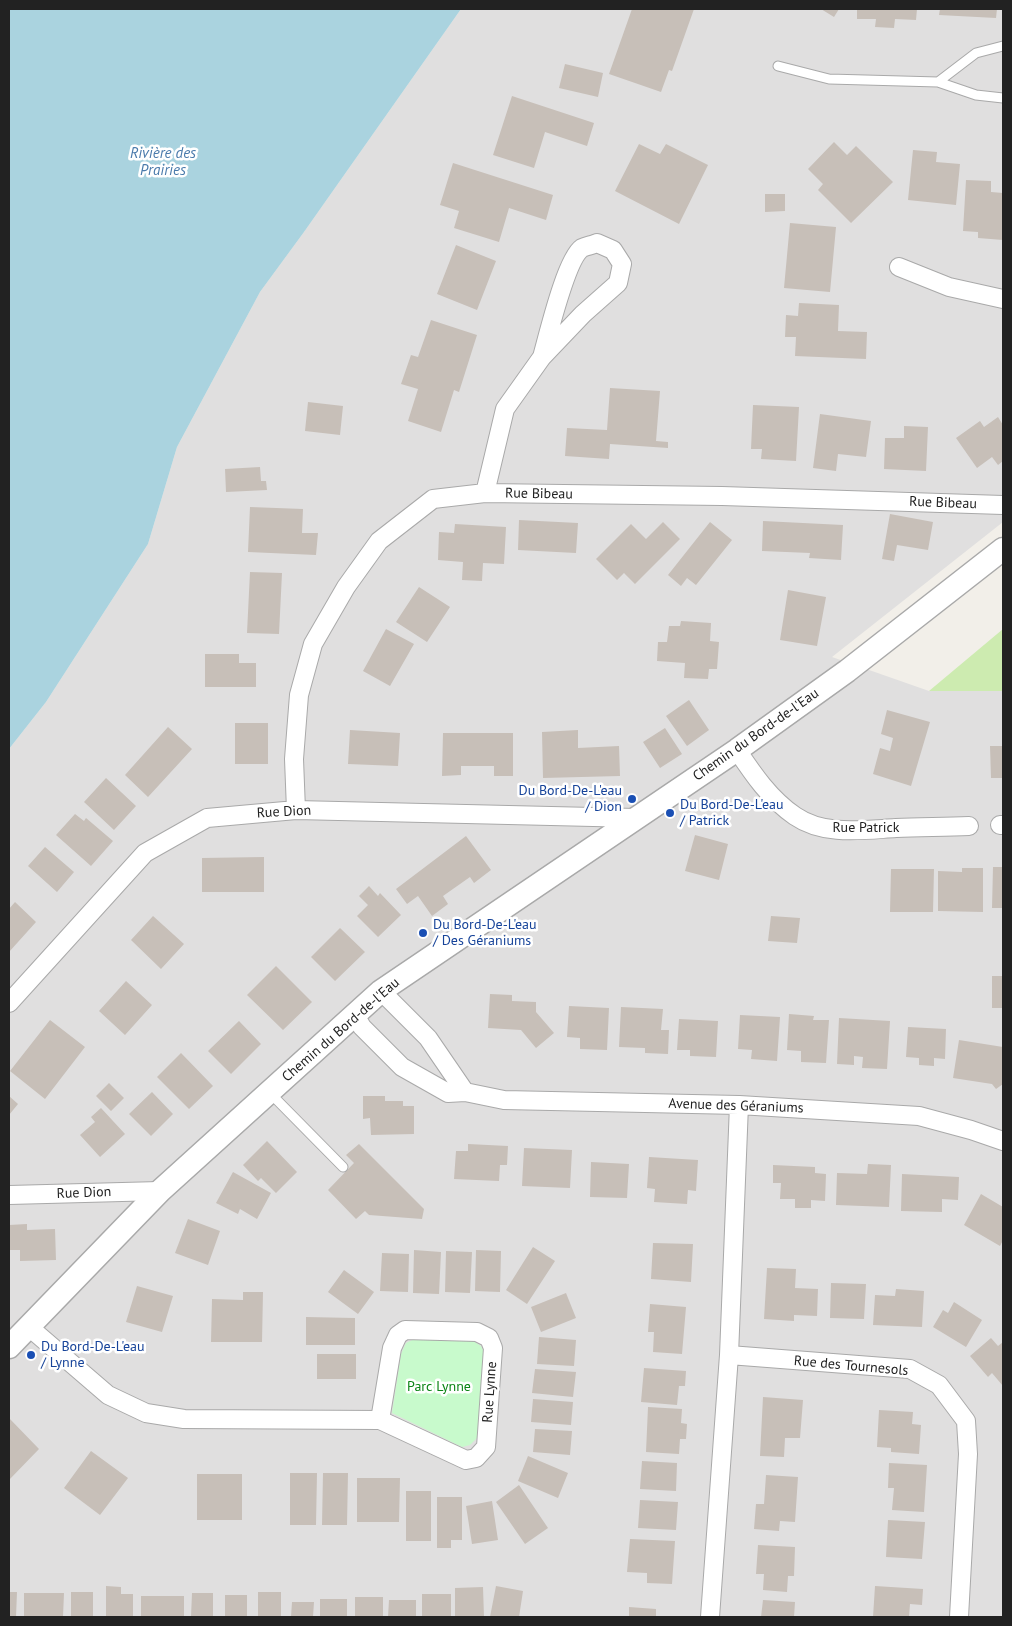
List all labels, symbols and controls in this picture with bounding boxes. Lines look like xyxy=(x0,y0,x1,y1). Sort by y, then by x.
water label: Rivière des Prairies xyxy=(130,145,196,180)
street label: Rue Bibeau xyxy=(505,485,573,503)
street label: Rue Bibeau xyxy=(909,493,977,513)
street label: Chemin du Bord-de-l'Eau xyxy=(690,685,822,785)
place label: Du Bord-De-L'eau / Dion xyxy=(518,783,622,816)
marker: Du Bord-De-L'eau / Dion xyxy=(626,793,638,805)
place label: Du Bord-De-L'eau / Patrick xyxy=(680,797,784,830)
street label: Rue Dion xyxy=(256,802,312,822)
marker: Du Bord-De-L'eau / Patrick xyxy=(664,807,676,819)
street label: Rue Patrick xyxy=(832,820,900,836)
place label: Du Bord-De-L'eau / Des Géraniums xyxy=(433,917,537,950)
marker: Du Bord-De-L'eau / Des Géraniums xyxy=(417,927,429,939)
street label: Chemin du Bord-de-l'Eau xyxy=(279,974,403,1086)
street label: Avenue des Géraniums xyxy=(668,1095,804,1117)
street label: Rue Dion xyxy=(56,1184,112,1202)
place label: Du Bord-De-L'eau / Lynne xyxy=(41,1339,145,1371)
marker: Du Bord-De-L'eau / Lynne xyxy=(25,1349,37,1361)
street label: Rue des Tournesols xyxy=(793,1353,909,1379)
street label: Rue Lynne xyxy=(479,1361,501,1423)
park label: Parc Lynne xyxy=(407,1379,471,1395)

